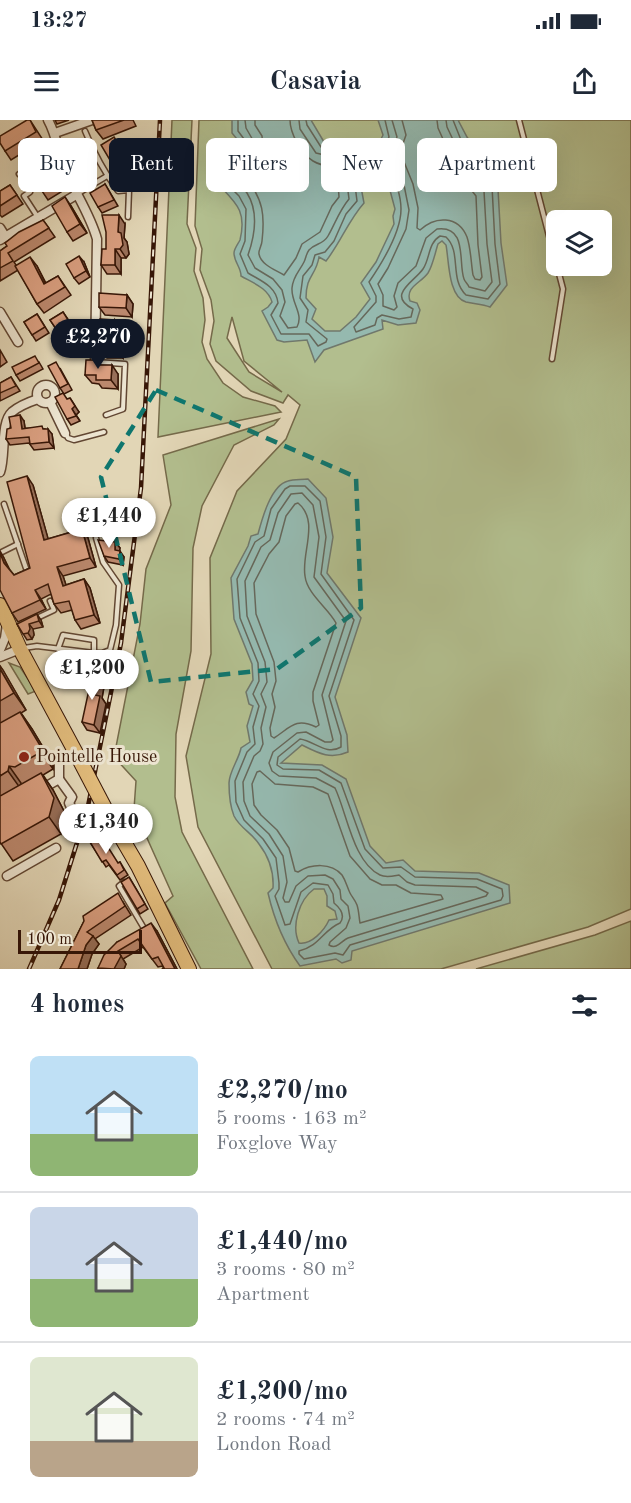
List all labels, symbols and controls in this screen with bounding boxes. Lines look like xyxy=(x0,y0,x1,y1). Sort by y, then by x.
text: 13:27 xyxy=(30,10,87,32)
icon: menu xyxy=(30,65,63,98)
icon: share xyxy=(568,65,601,98)
text: Casavia xyxy=(270,68,361,95)
chip: Buy xyxy=(18,138,97,192)
chip: Rent xyxy=(109,138,194,192)
chip: Filters xyxy=(206,138,309,192)
chip: New xyxy=(321,138,405,192)
chip: Apartment xyxy=(417,138,557,192)
map controls xyxy=(546,210,612,276)
button: layers xyxy=(546,210,612,276)
pin: £2,270 xyxy=(49,319,147,370)
text: £2,270 xyxy=(65,328,131,348)
pin: £1,440 xyxy=(60,498,158,549)
text: £1,440 xyxy=(76,507,142,527)
pin: £1,200 xyxy=(43,650,141,701)
text: £1,200 xyxy=(59,659,125,679)
place label: Pointelle House xyxy=(36,748,157,766)
marker: Pointelle House xyxy=(17,750,31,764)
pin: £1,340 xyxy=(57,804,155,855)
text: £1,340 xyxy=(73,813,139,833)
scale bar xyxy=(18,927,142,954)
text: 100 m xyxy=(27,932,72,948)
icon: filters xyxy=(568,989,601,1022)
text: 4 homes xyxy=(30,992,124,1018)
text: £2,270/mo xyxy=(216,1078,348,1104)
icon: home xyxy=(78,1080,150,1152)
text: 5 rooms · 163 m² xyxy=(216,1109,366,1129)
text: Foxglove Way xyxy=(216,1134,338,1154)
text: £1,440/mo xyxy=(216,1229,348,1255)
icon: home xyxy=(78,1231,150,1303)
text: 3 rooms · 80 m² xyxy=(216,1260,355,1280)
text: Apartment xyxy=(216,1285,310,1305)
text: £1,200/mo xyxy=(216,1379,348,1405)
icon: home xyxy=(78,1381,150,1453)
text: 2 rooms · 74 m² xyxy=(216,1410,355,1430)
text: London Road xyxy=(216,1435,331,1455)

